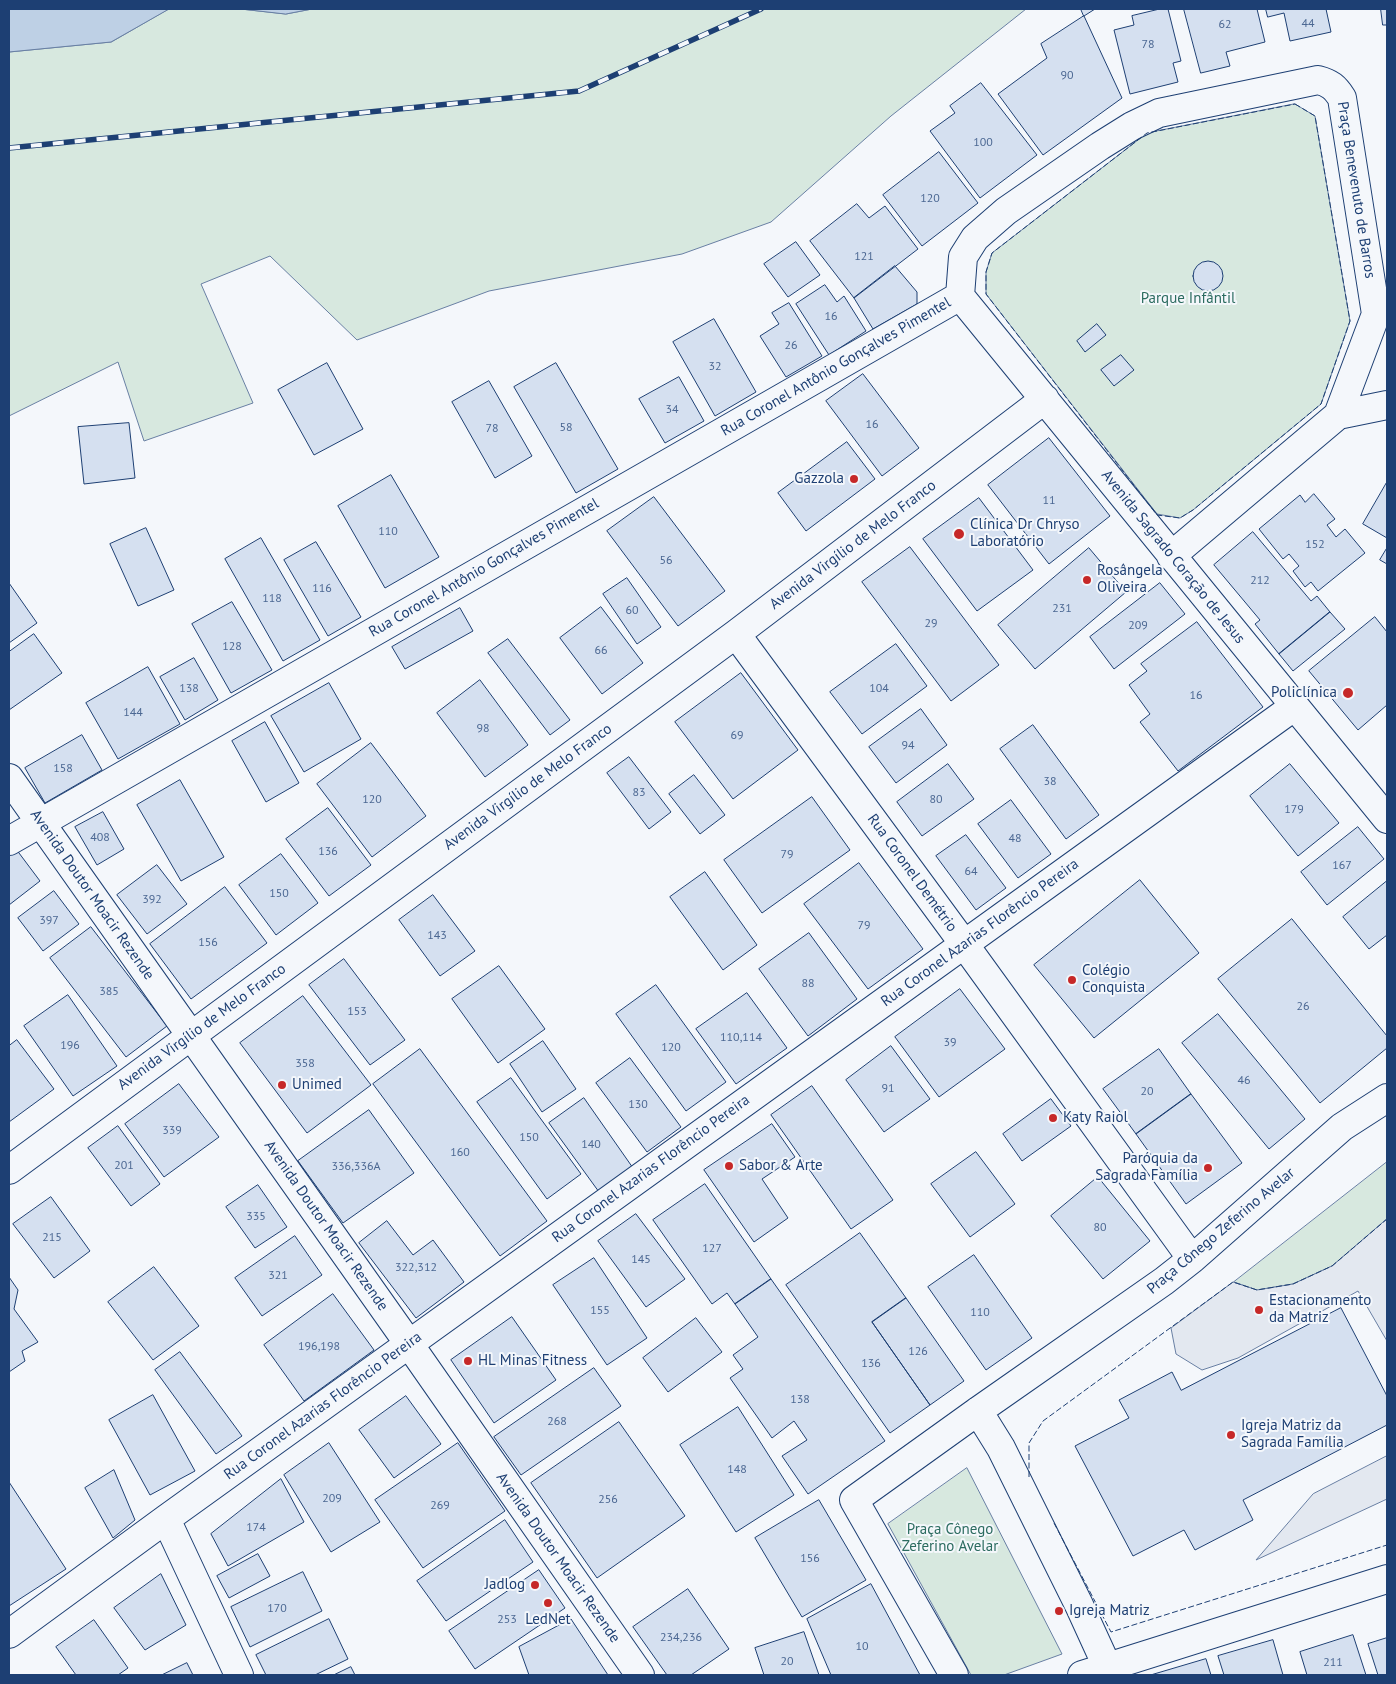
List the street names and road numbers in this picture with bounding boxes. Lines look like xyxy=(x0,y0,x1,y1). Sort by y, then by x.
street label: Praça Benevenuto de Barros xyxy=(1333,100,1379,280)
street label: Rua Coronel Antônio Gonçalves Pimentel xyxy=(718,294,954,440)
street label: Avenida Sagrado Coração de Jesus xyxy=(1097,467,1249,647)
street label: Avenida Virgílio de Melo Franco xyxy=(766,477,940,613)
street label: Rua Coronel Antônio Gonçalves Pimentel xyxy=(366,495,602,641)
street label: Avenida Virgílio de Melo Franco xyxy=(440,720,616,854)
street label: Avenida Doutor Moacir Rezende xyxy=(26,806,158,984)
street label: Rua Coronel Demétrio xyxy=(863,811,961,935)
street label: Rua Coronel Azarias Florêncio Pereira xyxy=(878,855,1082,1011)
street label: Avenida Virgílio de Melo Franco xyxy=(114,960,290,1094)
street label: Rua Coronel Azarias Florêncio Pereira xyxy=(549,1091,753,1247)
street label: Avenida Doutor Moacir Rezende xyxy=(260,1137,392,1315)
street label: Praça Cônego Zeferino Avelar xyxy=(1144,1164,1298,1298)
street label: Rua Coronel Azarias Florêncio Pereira xyxy=(221,1328,425,1484)
street label: Avenida Doutor Moacir Rezende xyxy=(492,1469,624,1647)

